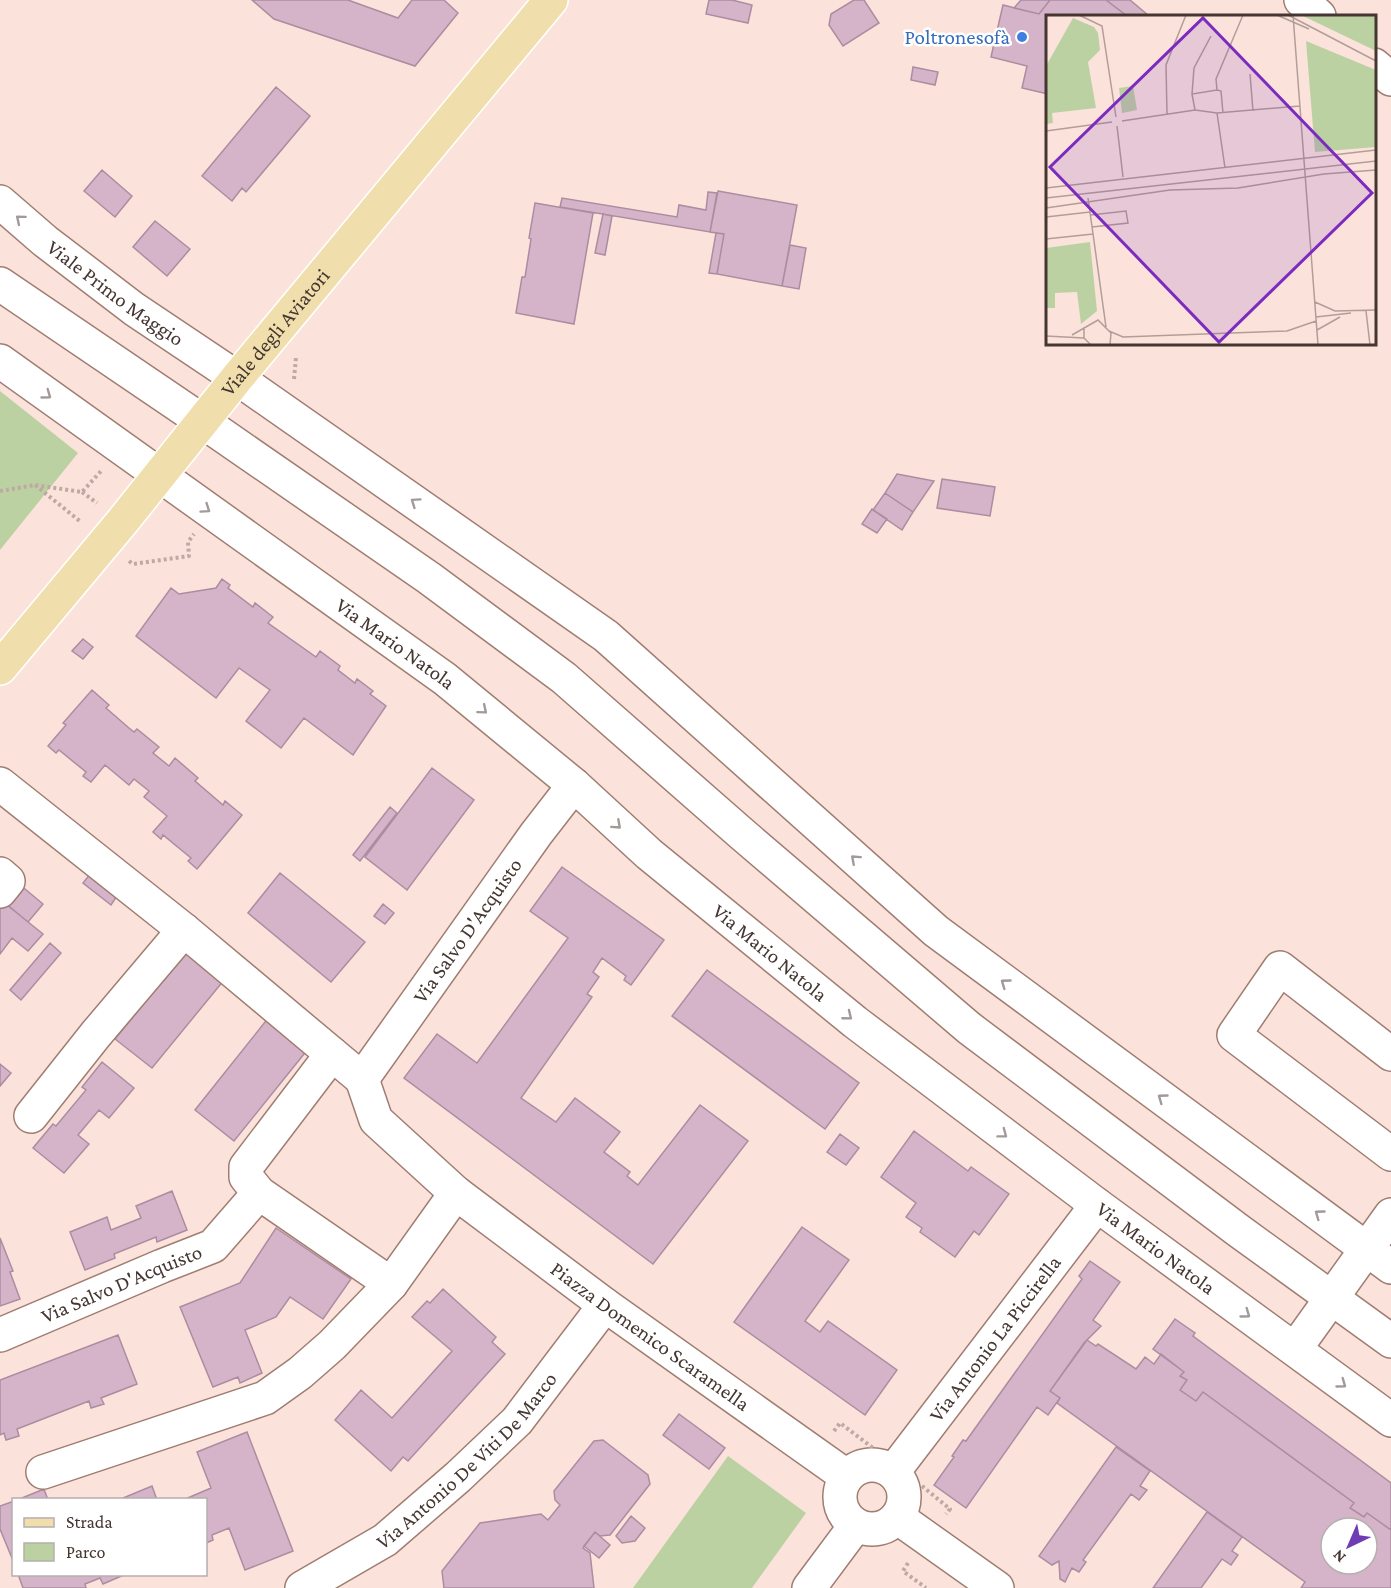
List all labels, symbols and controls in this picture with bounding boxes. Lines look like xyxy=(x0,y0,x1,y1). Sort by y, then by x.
inset map xyxy=(1046,15,1376,345)
place label: Poltronesofà xyxy=(904,25,1010,49)
marker: Poltronesofà xyxy=(1015,30,1029,44)
one-way arrow xyxy=(16,216,27,227)
street label: Viale Primo Maggio xyxy=(42,235,188,351)
street label: Viale degli Aviatori xyxy=(216,264,335,401)
one-way arrow xyxy=(41,388,52,399)
one-way arrow xyxy=(411,498,422,509)
one-way arrow xyxy=(200,502,211,513)
street label: Via Mario Natola xyxy=(331,593,460,695)
one-way arrow xyxy=(476,703,487,714)
one-way arrow xyxy=(610,818,621,829)
street label: Via Salvo D'Acquisto xyxy=(408,854,527,1008)
one-way arrow xyxy=(851,855,862,866)
street label: Via Mario Natola xyxy=(708,899,833,1007)
one-way arrow xyxy=(1001,979,1012,990)
one-way arrow xyxy=(841,1009,852,1020)
one-way arrow xyxy=(1158,1095,1169,1106)
one-way arrow xyxy=(997,1127,1008,1138)
street label: Via Mario Natola xyxy=(1092,1197,1220,1300)
one-way arrow xyxy=(1315,1211,1326,1222)
street label: Via Salvo D'Acquisto xyxy=(38,1240,205,1328)
street label: Via Antonio La Piccirella xyxy=(924,1251,1066,1426)
street label: Piazza Domenico Scaramella xyxy=(546,1256,755,1416)
one-way arrow xyxy=(1240,1307,1251,1318)
street label: Via Antonio De Viti De Marco xyxy=(372,1367,562,1554)
one-way arrow xyxy=(1335,1376,1346,1387)
legend xyxy=(12,1498,207,1576)
text: Strada xyxy=(66,1512,113,1532)
north arrow xyxy=(1319,1516,1379,1576)
text: Parco xyxy=(66,1542,105,1562)
text: N xyxy=(1329,1546,1349,1566)

